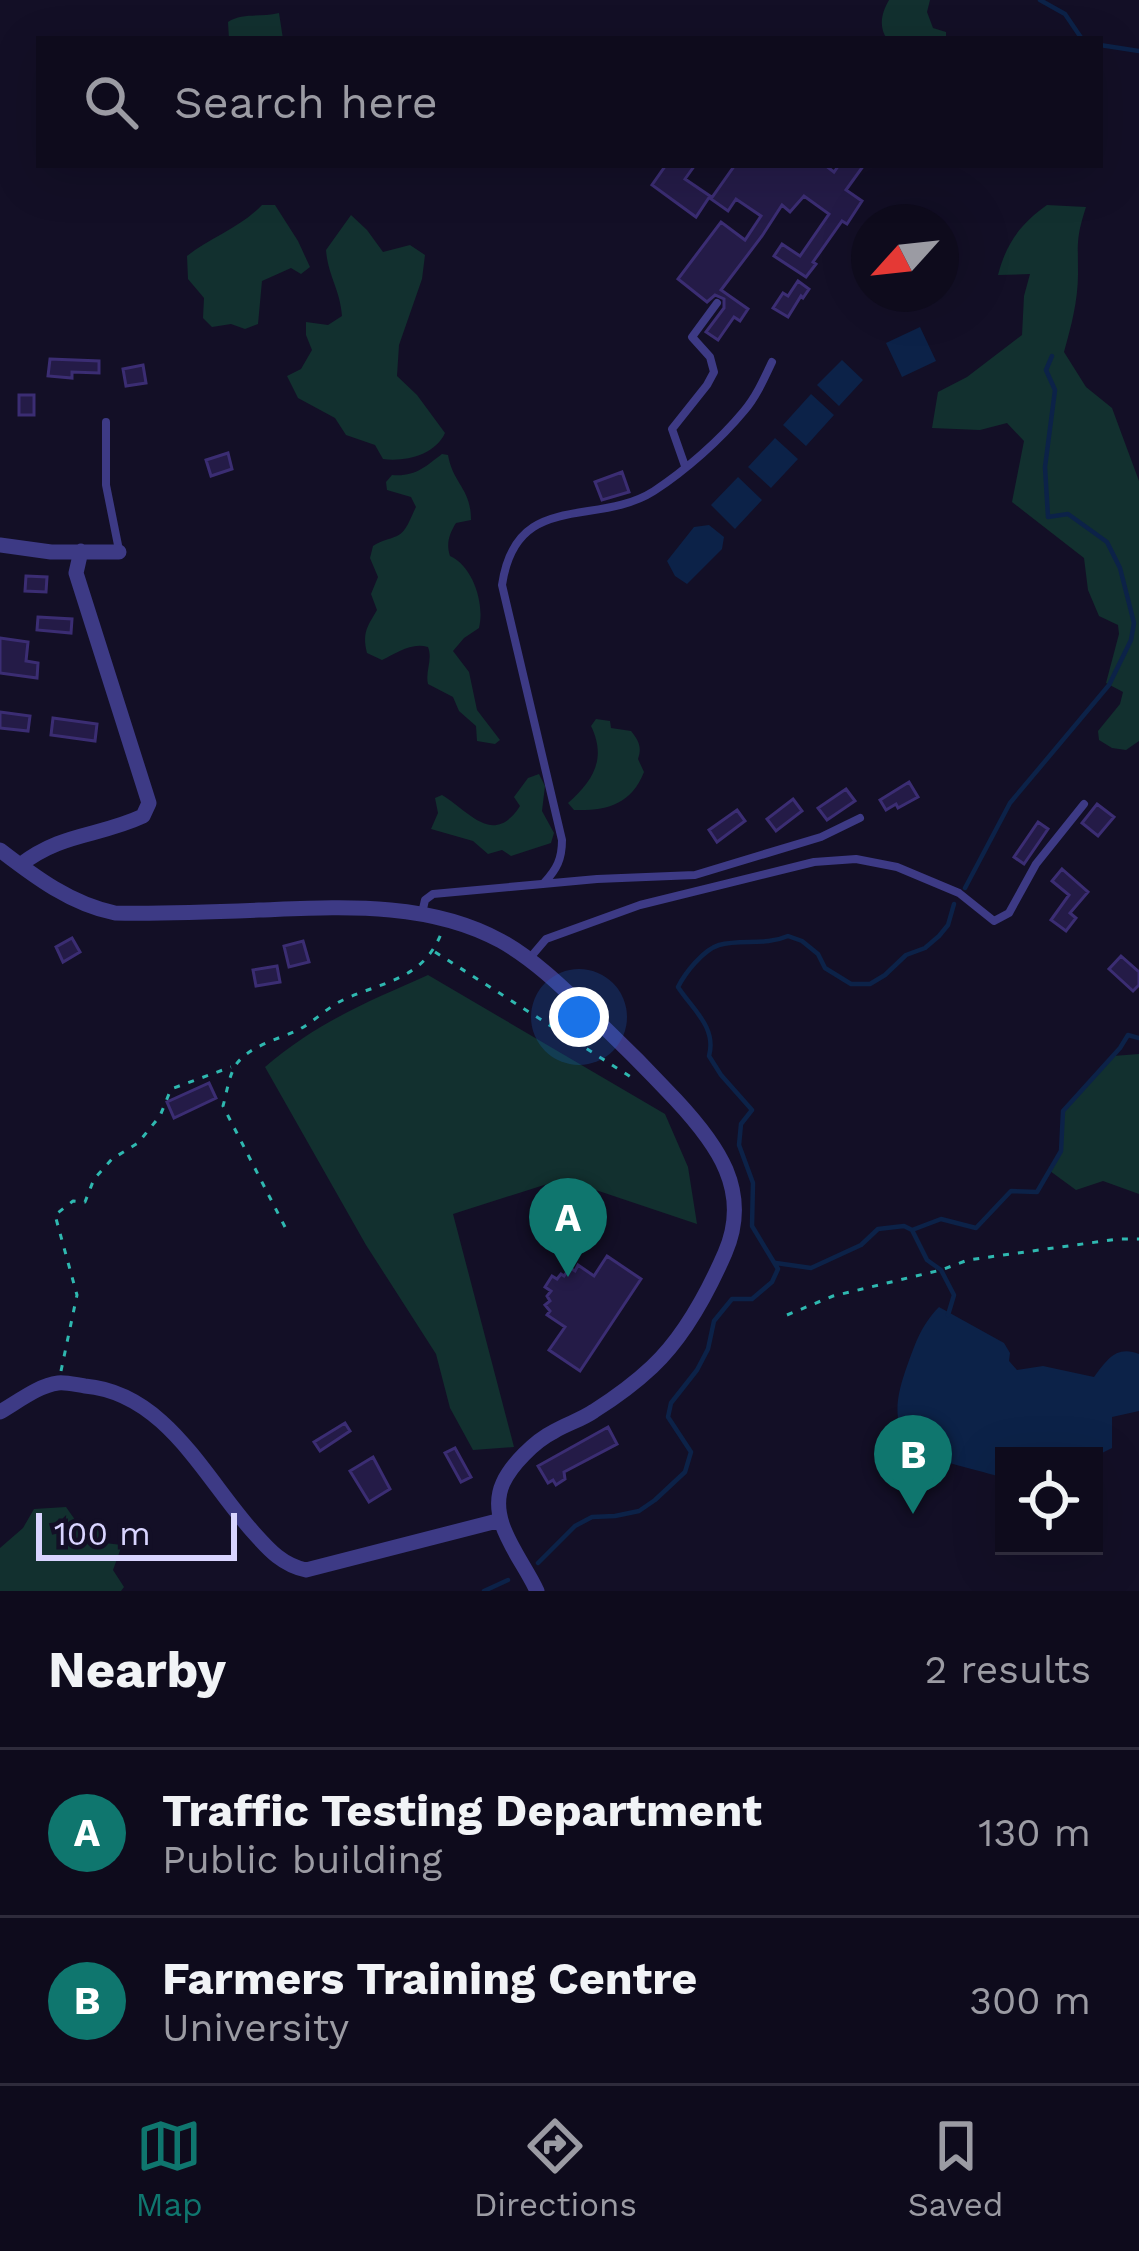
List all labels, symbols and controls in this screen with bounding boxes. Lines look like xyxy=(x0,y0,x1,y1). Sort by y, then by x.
search box xyxy=(36,36,1103,168)
icon: search xyxy=(78,69,144,135)
text: Search here xyxy=(174,76,438,129)
north arrow xyxy=(851,204,959,312)
your location xyxy=(549,987,609,1047)
pin: A xyxy=(529,1178,607,1277)
pin: B xyxy=(874,1415,952,1514)
map controls xyxy=(995,1447,1103,1555)
button: locate xyxy=(995,1447,1103,1555)
scale bar xyxy=(36,1507,237,1560)
text: 100 m xyxy=(54,1514,151,1553)
text: Nearby xyxy=(48,1640,226,1699)
text: 2 results xyxy=(925,1647,1091,1692)
text: Traffic Testing Department xyxy=(162,1784,762,1837)
text: A xyxy=(74,1810,100,1855)
text: 130 m xyxy=(978,1810,1091,1855)
text: Public building xyxy=(162,1837,442,1882)
text: Farmers Training Centre xyxy=(162,1952,697,2005)
text: B xyxy=(74,1978,100,2023)
text: 300 m xyxy=(969,1978,1091,2023)
text: University xyxy=(162,2005,349,2050)
tab: Map xyxy=(135,2113,203,2224)
tab: Directions xyxy=(474,2113,637,2224)
tab: Saved xyxy=(908,2113,1004,2224)

